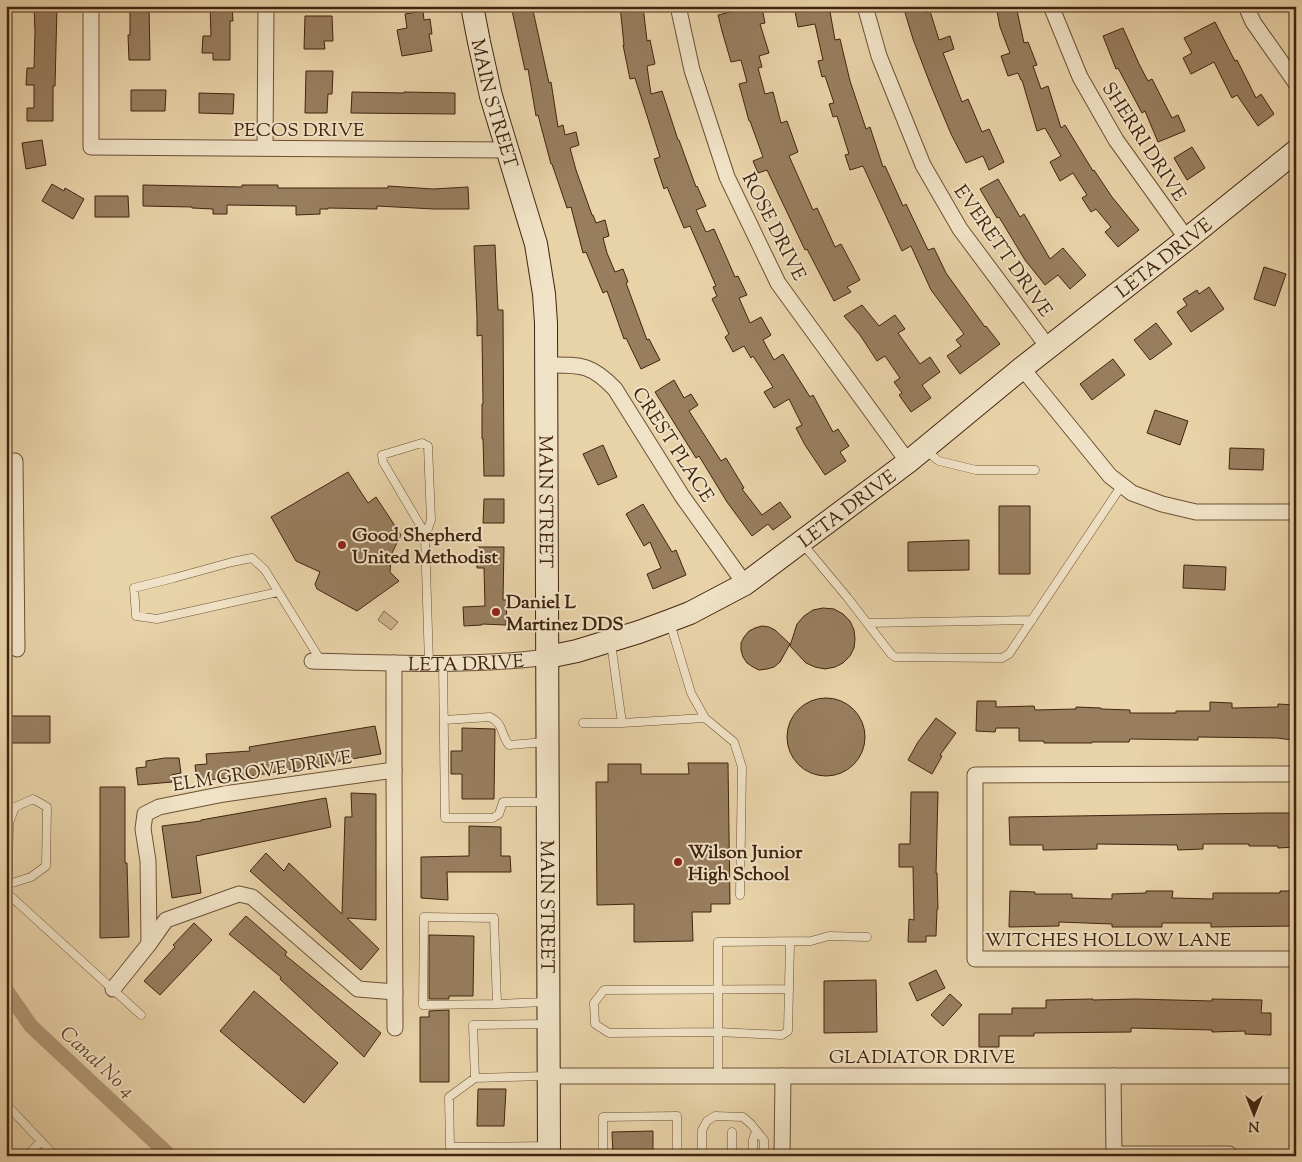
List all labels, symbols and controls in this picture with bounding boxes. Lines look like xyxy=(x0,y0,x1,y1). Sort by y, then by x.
street label: MAIN STREET xyxy=(463,36,523,172)
street label: SHERRI DRIVE xyxy=(1094,78,1192,208)
street label: PECOS DRIVE xyxy=(234,118,365,145)
street label: ROSE DRIVE xyxy=(734,168,812,286)
street label: EVERETT DRIVE xyxy=(946,180,1058,323)
street label: LETA DRIVE xyxy=(1111,212,1219,306)
street label: CREST PLACE xyxy=(624,382,720,509)
street label: MAIN STREET xyxy=(530,435,558,568)
street label: LETA DRIVE xyxy=(794,464,903,555)
place label: Good Shepherd United Methodist xyxy=(352,523,499,572)
marker: Good Shepherd United Methodist xyxy=(336,539,348,551)
place label: Daniel L Martinez DDS xyxy=(506,590,624,639)
marker: Daniel L Martinez DDS xyxy=(490,606,502,618)
street label: LETA DRIVE xyxy=(408,649,526,680)
street label: ELM GROVE DRIVE xyxy=(171,745,355,800)
street label: MAIN STREET xyxy=(532,840,559,973)
place label: Wilson Junior High School xyxy=(688,840,803,889)
marker: Wilson Junior High School xyxy=(672,856,684,868)
street label: WITCHES HOLLOW LANE xyxy=(985,928,1232,955)
water label: Canal No 4 xyxy=(52,1020,140,1105)
street label: GLADIATOR DRIVE xyxy=(829,1045,1016,1072)
north arrow xyxy=(1230,1090,1280,1140)
text: N xyxy=(1248,1115,1260,1135)

